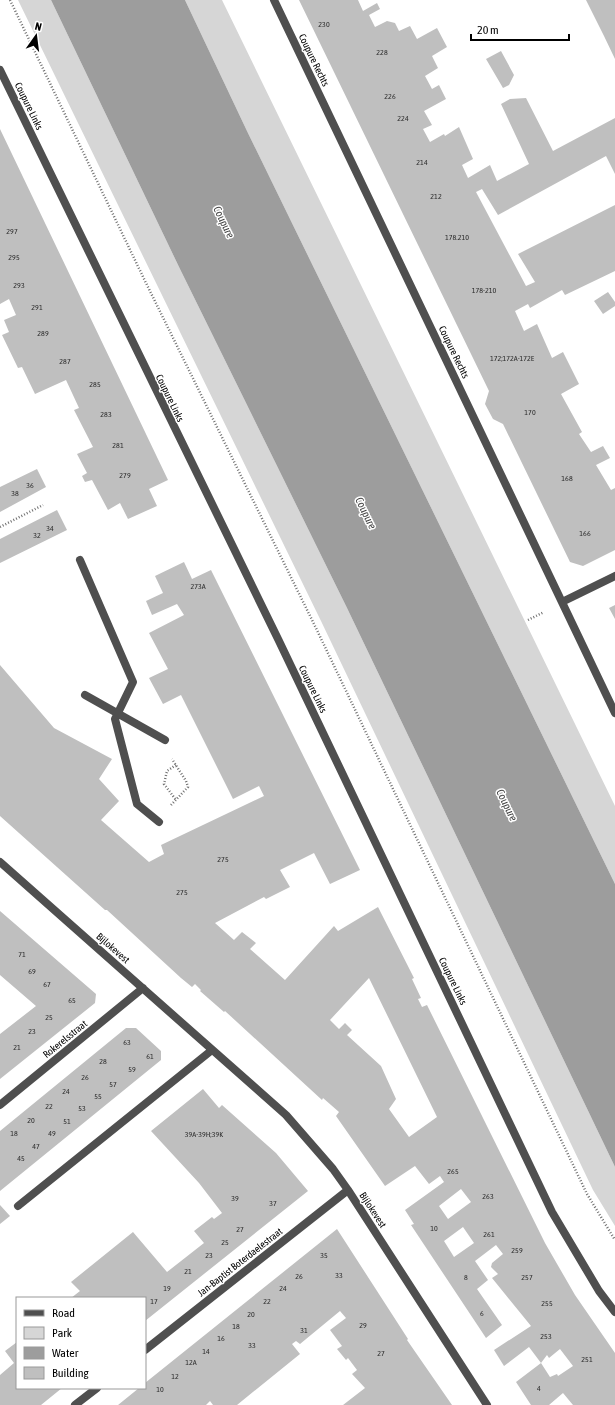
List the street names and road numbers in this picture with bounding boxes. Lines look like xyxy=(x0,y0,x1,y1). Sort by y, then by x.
street label: Coupure Rechts xyxy=(297,32,332,88)
street label: Coupure Links xyxy=(13,80,45,132)
street label: Coupure Rechts xyxy=(437,324,472,380)
street label: Coupure Links xyxy=(154,372,186,424)
street label: Coupure Links xyxy=(297,663,329,715)
street label: Bijlokevest xyxy=(94,931,132,965)
street label: Coupure Links xyxy=(437,955,469,1007)
street label: Rokerelsstraat xyxy=(41,1018,89,1060)
street label: Bijlokevest xyxy=(357,1190,389,1230)
street label: Jan-Baptist Boterdaelestraat xyxy=(195,1225,285,1298)

